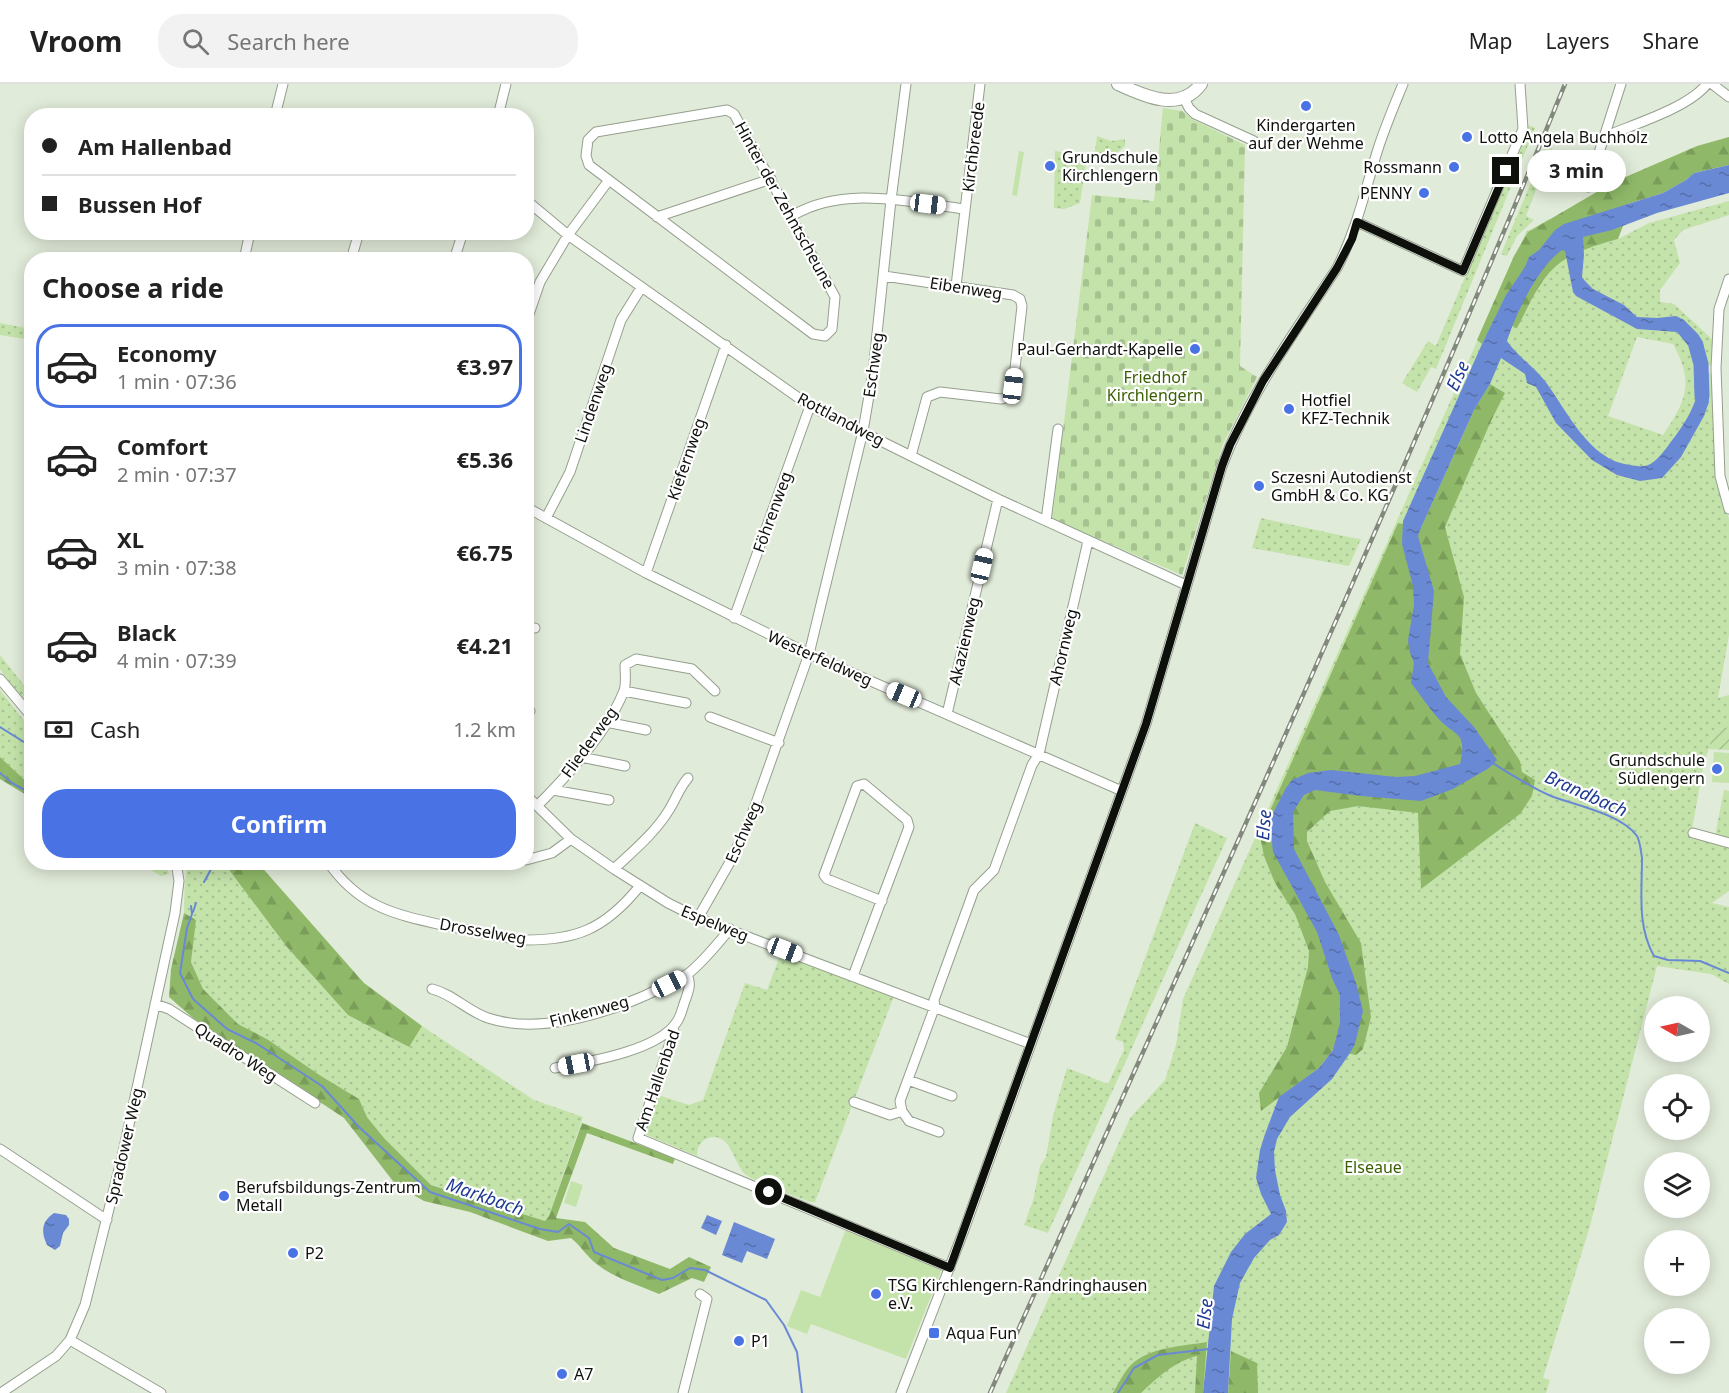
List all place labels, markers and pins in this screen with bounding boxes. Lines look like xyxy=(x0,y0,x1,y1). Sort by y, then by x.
marker: Kindergarten auf der Wehme xyxy=(1299,99,1313,113)
place label: Kindergarten auf der Wehme xyxy=(1248,114,1364,154)
place label: Lotto Angela Buchholz xyxy=(1479,126,1648,148)
marker: Lotto Angela Buchholz xyxy=(1460,130,1474,144)
place label: Grundschule Kirchlengern xyxy=(1062,146,1158,186)
place label: Rossmann xyxy=(1363,156,1442,178)
marker: Grundschule Kirchlengern xyxy=(1043,159,1057,173)
marker: Rossmann xyxy=(1447,160,1461,174)
place label: PENNY xyxy=(1360,182,1413,204)
marker: PENNY xyxy=(1417,186,1431,200)
place label: Paul-Gerhardt-Kapelle xyxy=(1017,338,1183,360)
marker: Paul-Gerhardt-Kapelle xyxy=(1188,342,1202,356)
place label: Hotfiel KFZ-Technik xyxy=(1301,389,1390,429)
marker: Hotfiel KFZ-Technik xyxy=(1282,402,1296,416)
place label: Sczesni Autodienst GmbH & Co. KG xyxy=(1271,466,1412,506)
marker: Sczesni Autodienst GmbH & Co. KG xyxy=(1252,479,1266,493)
place label: Grundschule Südlengern xyxy=(1609,749,1705,789)
marker: Grundschule Südlengern xyxy=(1710,762,1724,776)
place label: Berufsbildungs-Zentrum Metall xyxy=(236,1176,421,1216)
marker: Berufsbildungs-Zentrum Metall xyxy=(217,1189,231,1203)
place label: P2 xyxy=(305,1242,324,1264)
marker: P2 xyxy=(286,1246,300,1260)
place label: TSG Kirchlengern-Randringhausen e.V. xyxy=(888,1274,1147,1314)
marker: TSG Kirchlengern-Randringhausen e.V. xyxy=(869,1287,883,1301)
place label: Aqua Fun xyxy=(946,1322,1017,1344)
marker: Aqua Fun xyxy=(927,1326,941,1340)
place label: P1 xyxy=(751,1330,770,1352)
marker: P1 xyxy=(732,1334,746,1348)
place label: A7 xyxy=(574,1363,593,1385)
marker: A7 xyxy=(555,1367,569,1381)

